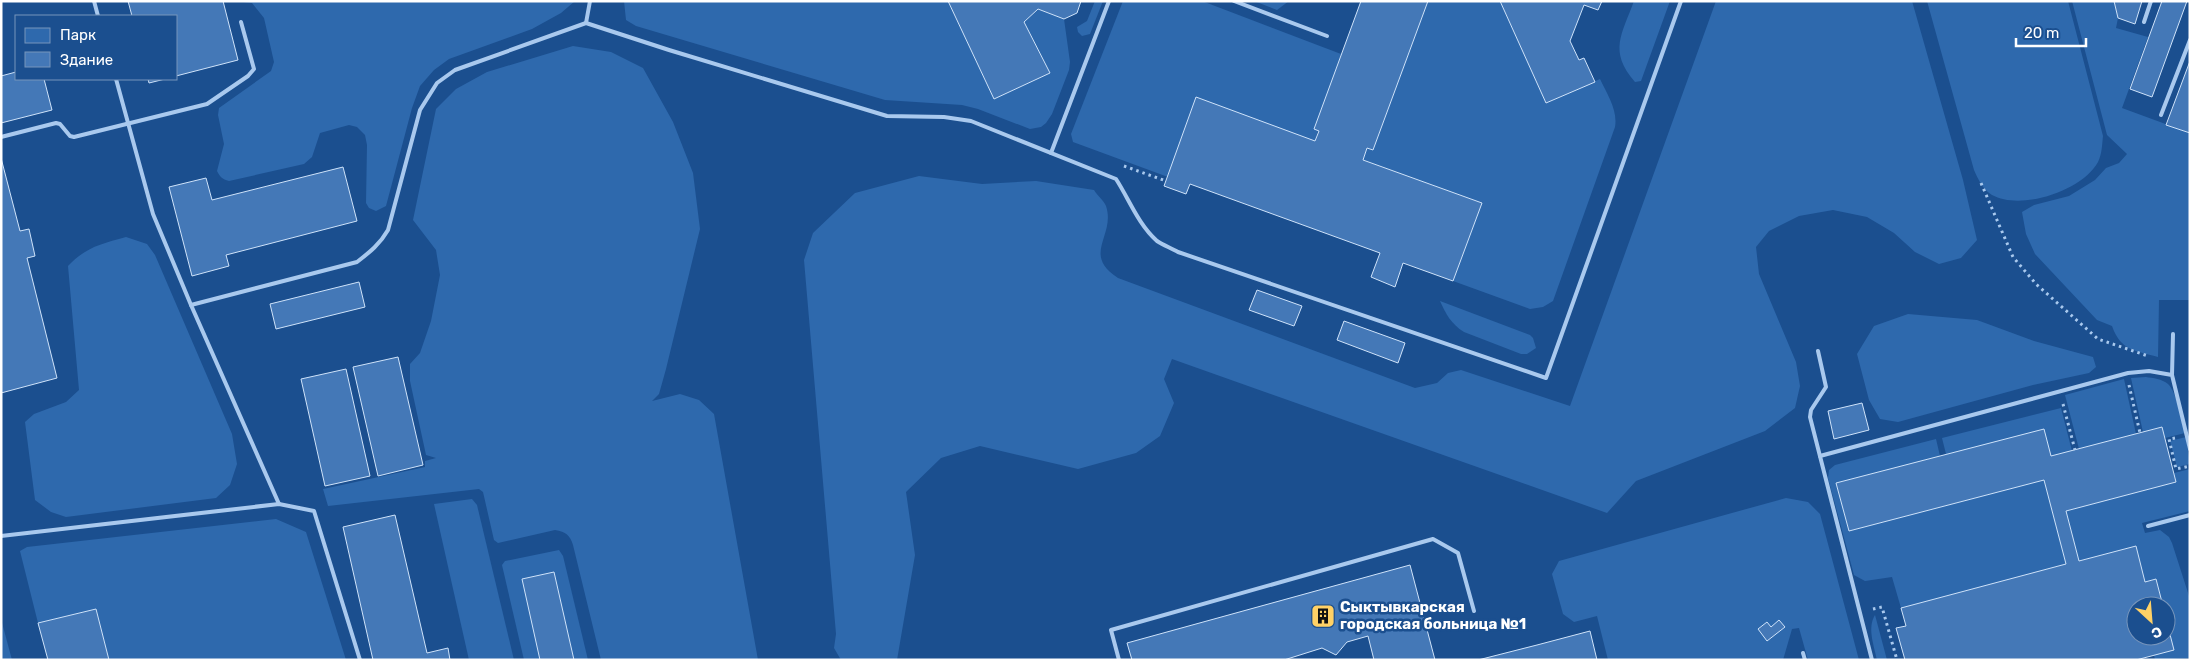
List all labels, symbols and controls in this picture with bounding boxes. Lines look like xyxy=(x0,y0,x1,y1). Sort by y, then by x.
legend xyxy=(15,15,178,80)
scale bar xyxy=(2016,15,2086,47)
text: 20 m xyxy=(2024,24,2059,42)
text: Парк xyxy=(60,26,96,44)
text: Здание xyxy=(60,51,113,69)
north arrow xyxy=(2126,596,2176,646)
place label: Сыктывкарская городская больница №1 xyxy=(1340,598,1526,633)
building icon: Сыктывкарская городская больница №1 xyxy=(1310,603,1336,629)
text: С xyxy=(2148,622,2165,642)

